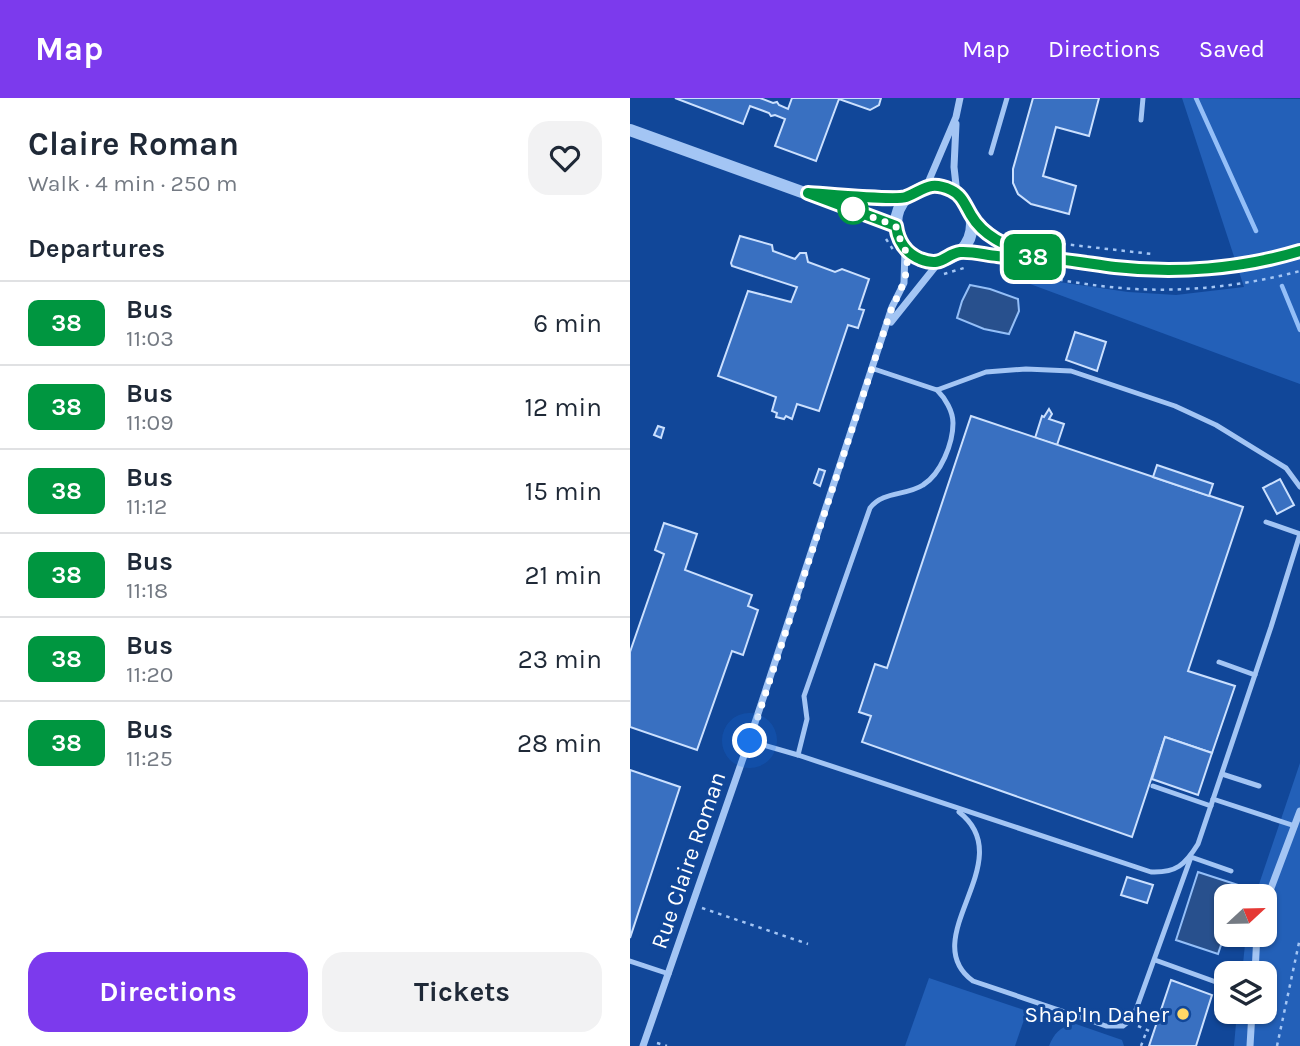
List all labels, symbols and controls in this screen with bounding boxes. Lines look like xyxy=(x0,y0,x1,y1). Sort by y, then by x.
text: Map xyxy=(35,30,103,68)
text: Map xyxy=(962,35,1010,63)
text: Directions xyxy=(1048,35,1161,63)
text: Saved xyxy=(1199,35,1265,63)
button: heart xyxy=(528,121,602,195)
text: Claire Roman xyxy=(28,125,239,163)
text: Walk · 4 min · 250 m xyxy=(28,170,237,197)
unlabelled marker xyxy=(838,194,868,224)
text: Departures xyxy=(28,233,165,264)
line badge: 38 xyxy=(1002,234,1064,280)
text: 38 xyxy=(1018,243,1048,271)
text: Bus xyxy=(126,294,173,325)
text: 6 min xyxy=(533,308,602,339)
text: 38 xyxy=(51,309,82,337)
text: 11:03 xyxy=(126,325,174,352)
text: Bus xyxy=(126,378,173,409)
text: 12 min xyxy=(524,392,602,423)
text: 38 xyxy=(51,393,82,421)
text: 11:09 xyxy=(126,409,174,436)
text: Bus xyxy=(126,462,173,493)
text: 15 min xyxy=(525,476,602,507)
text: 38 xyxy=(51,477,82,505)
text: 11:12 xyxy=(126,493,167,520)
text: Bus xyxy=(126,546,173,577)
text: 21 min xyxy=(524,560,602,591)
text: 38 xyxy=(51,561,82,589)
text: 11:18 xyxy=(126,577,168,604)
text: Bus xyxy=(126,630,173,661)
text: 23 min xyxy=(518,644,602,675)
text: 38 xyxy=(51,645,82,673)
text: 11:20 xyxy=(126,661,173,688)
text: Bus xyxy=(126,714,173,745)
your location xyxy=(732,723,767,758)
text: 28 min xyxy=(517,728,602,759)
text: 38 xyxy=(51,729,82,757)
text: 11:25 xyxy=(126,745,173,772)
street label: Rue Claire Roman xyxy=(645,768,731,952)
north arrow xyxy=(1214,884,1278,947)
map controls xyxy=(1214,884,1277,1024)
button: Directions xyxy=(28,952,308,1032)
button: Tickets xyxy=(322,952,602,1032)
button: layers xyxy=(1214,961,1277,1024)
place label: Shap'In Daher xyxy=(1024,1001,1170,1028)
marker: Shap'In Daher xyxy=(1175,1006,1191,1022)

